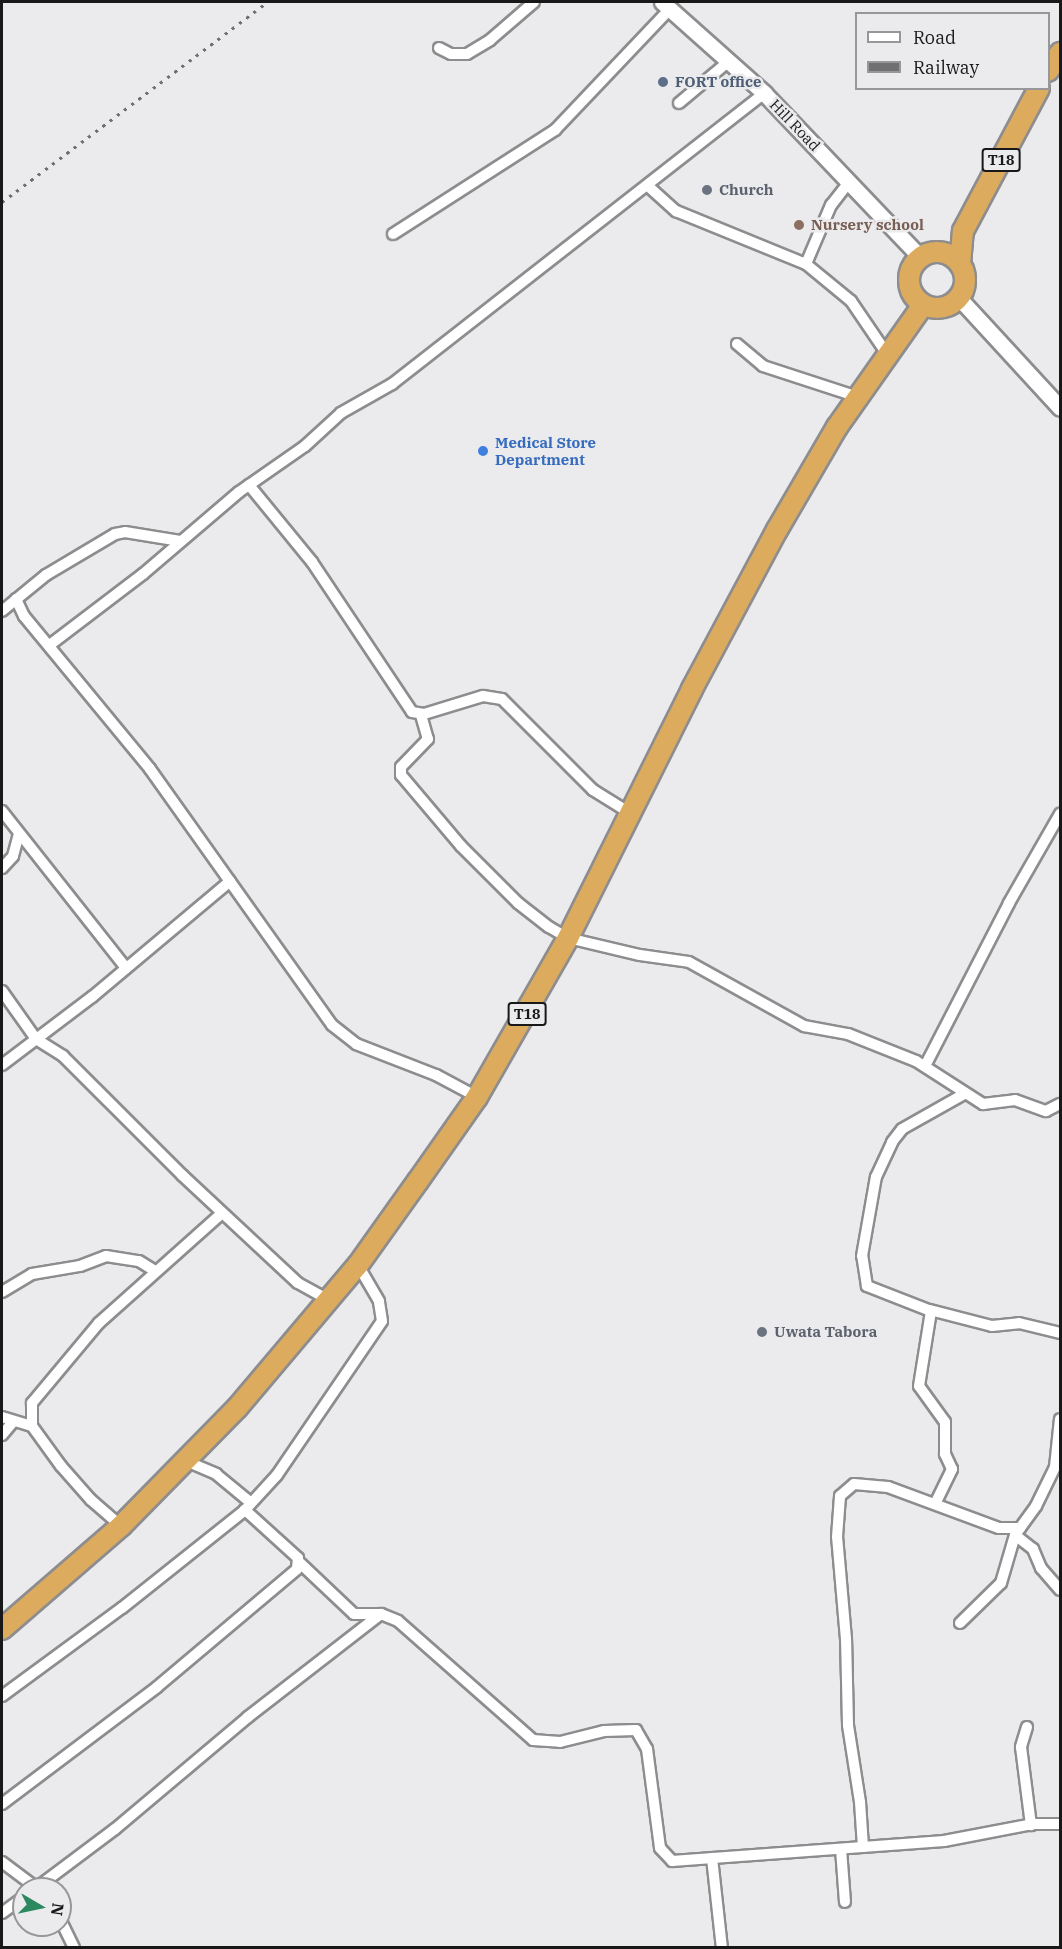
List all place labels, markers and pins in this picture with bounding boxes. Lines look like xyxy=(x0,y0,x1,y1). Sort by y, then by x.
place label: FORT office xyxy=(675,73,761,91)
marker: FORT office xyxy=(656,75,670,89)
place label: Church xyxy=(719,181,774,199)
marker: Church xyxy=(700,183,714,197)
place label: Nursery school xyxy=(811,216,924,234)
marker: Nursery school xyxy=(792,218,806,232)
place label: Medical Store Department xyxy=(495,433,596,468)
marker: Medical Store Department xyxy=(476,444,490,458)
place label: Uwata Tabora xyxy=(774,1323,877,1341)
marker: Uwata Tabora xyxy=(755,1325,769,1339)

